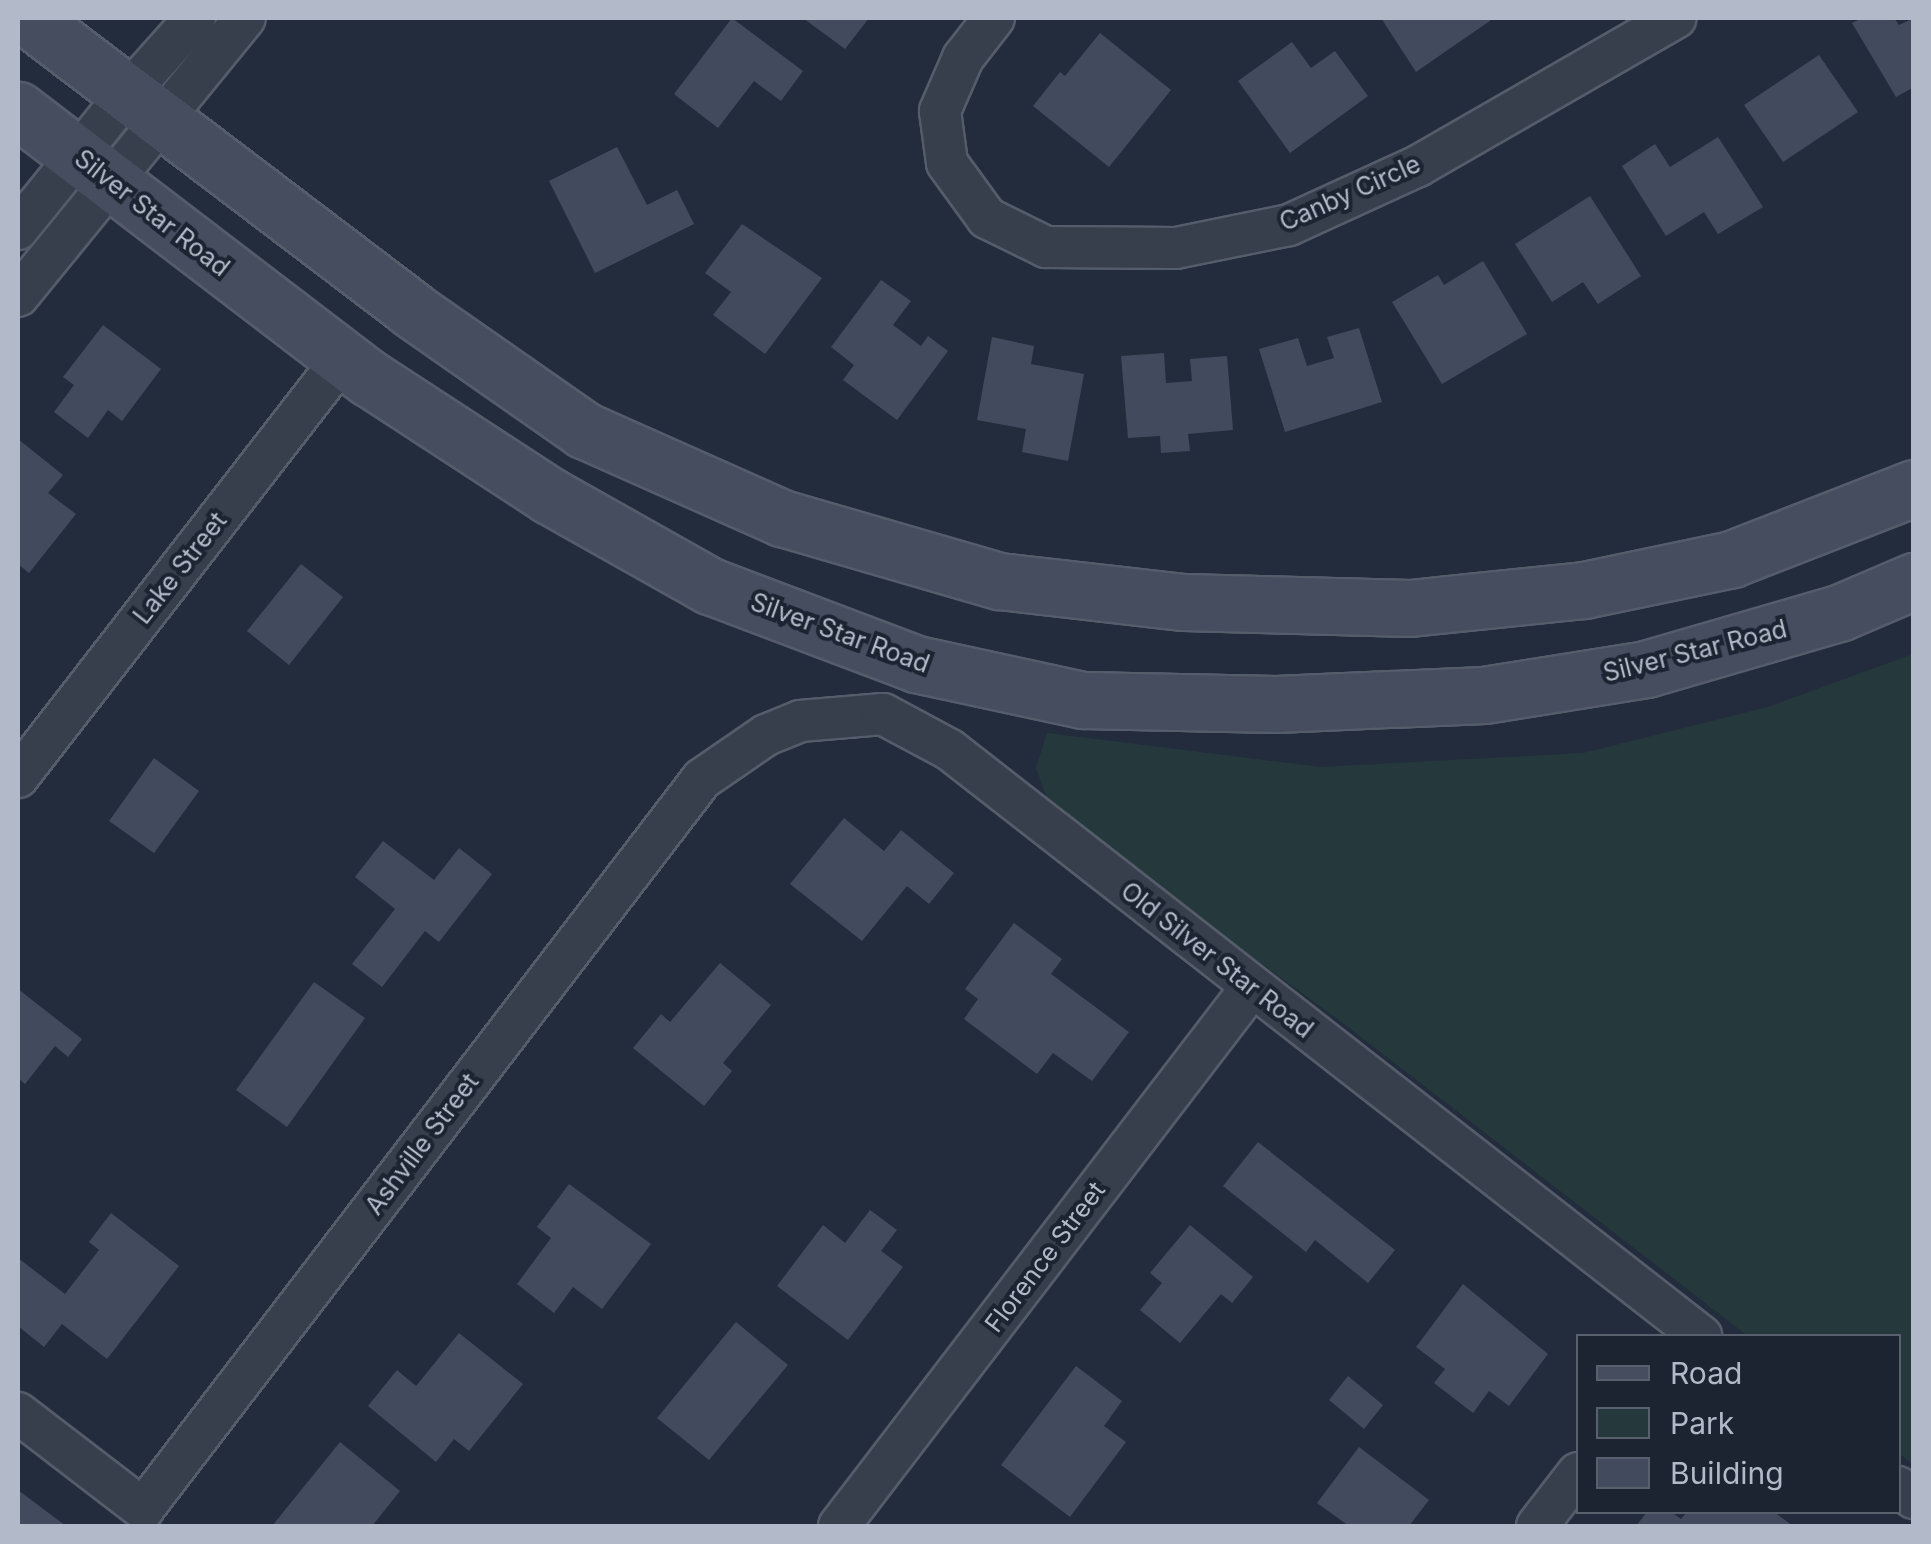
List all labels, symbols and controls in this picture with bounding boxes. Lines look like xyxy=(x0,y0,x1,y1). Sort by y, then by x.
street label: Silver Star Road xyxy=(69,143,235,283)
street label: Canby Circle xyxy=(1275,149,1425,237)
street label: Lake Street xyxy=(127,506,233,630)
street label: Silver Star Road xyxy=(747,587,933,679)
street label: Silver Star Road xyxy=(1600,614,1790,688)
street label: Old Silver Star Road xyxy=(1115,876,1319,1044)
street label: Ashville Street xyxy=(359,1067,485,1221)
street label: Florence Street xyxy=(979,1176,1111,1338)
legend xyxy=(1576,1334,1901,1514)
text: Road xyxy=(1670,1355,1742,1391)
text: Park xyxy=(1670,1405,1734,1441)
text: Building xyxy=(1670,1455,1784,1491)

